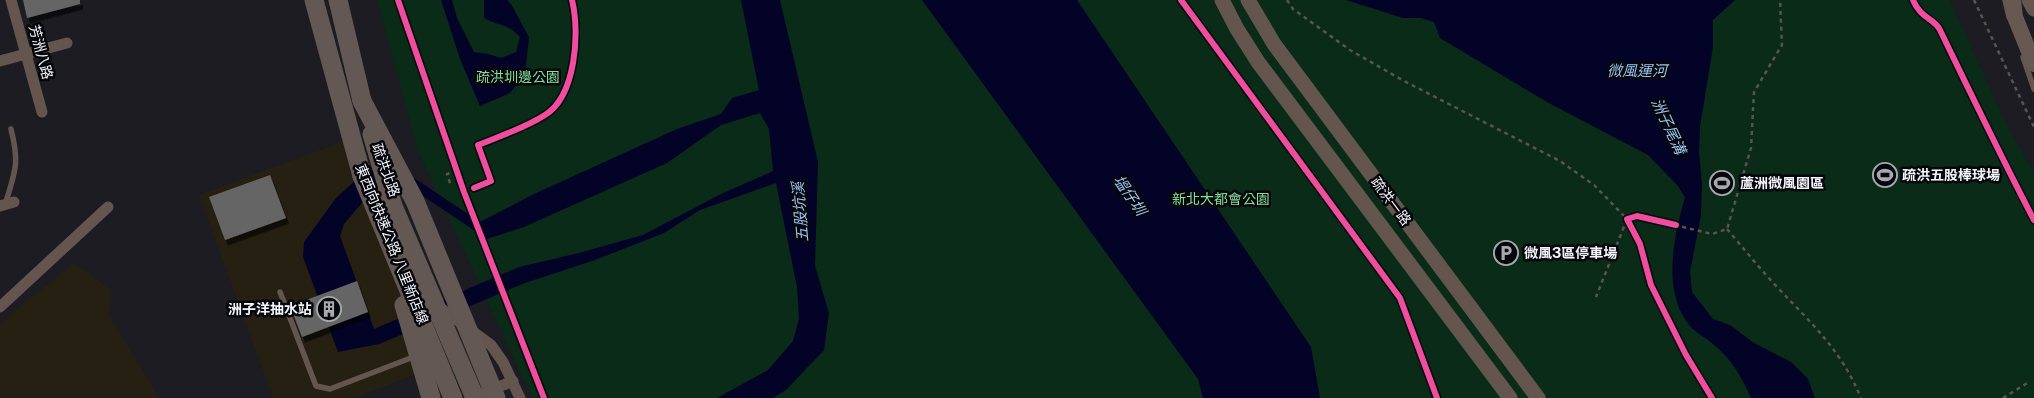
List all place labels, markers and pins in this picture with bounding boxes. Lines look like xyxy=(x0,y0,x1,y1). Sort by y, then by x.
sports icon: 疏洪五股棒球場 xyxy=(1872,162,1898,188)
place label: 疏洪五股棒球場 xyxy=(1902,167,2000,183)
sports icon: 蘆洲微風園區 xyxy=(1709,170,1735,196)
place label: 蘆洲微風園區 xyxy=(1740,175,1824,191)
parking icon: 微風3區停車場 xyxy=(1493,240,1519,266)
place label: 微風3區停車場 xyxy=(1524,245,1617,261)
building icon: 洲子洋抽水站 xyxy=(316,296,342,322)
place label: 洲子洋抽水站 xyxy=(228,301,312,317)

